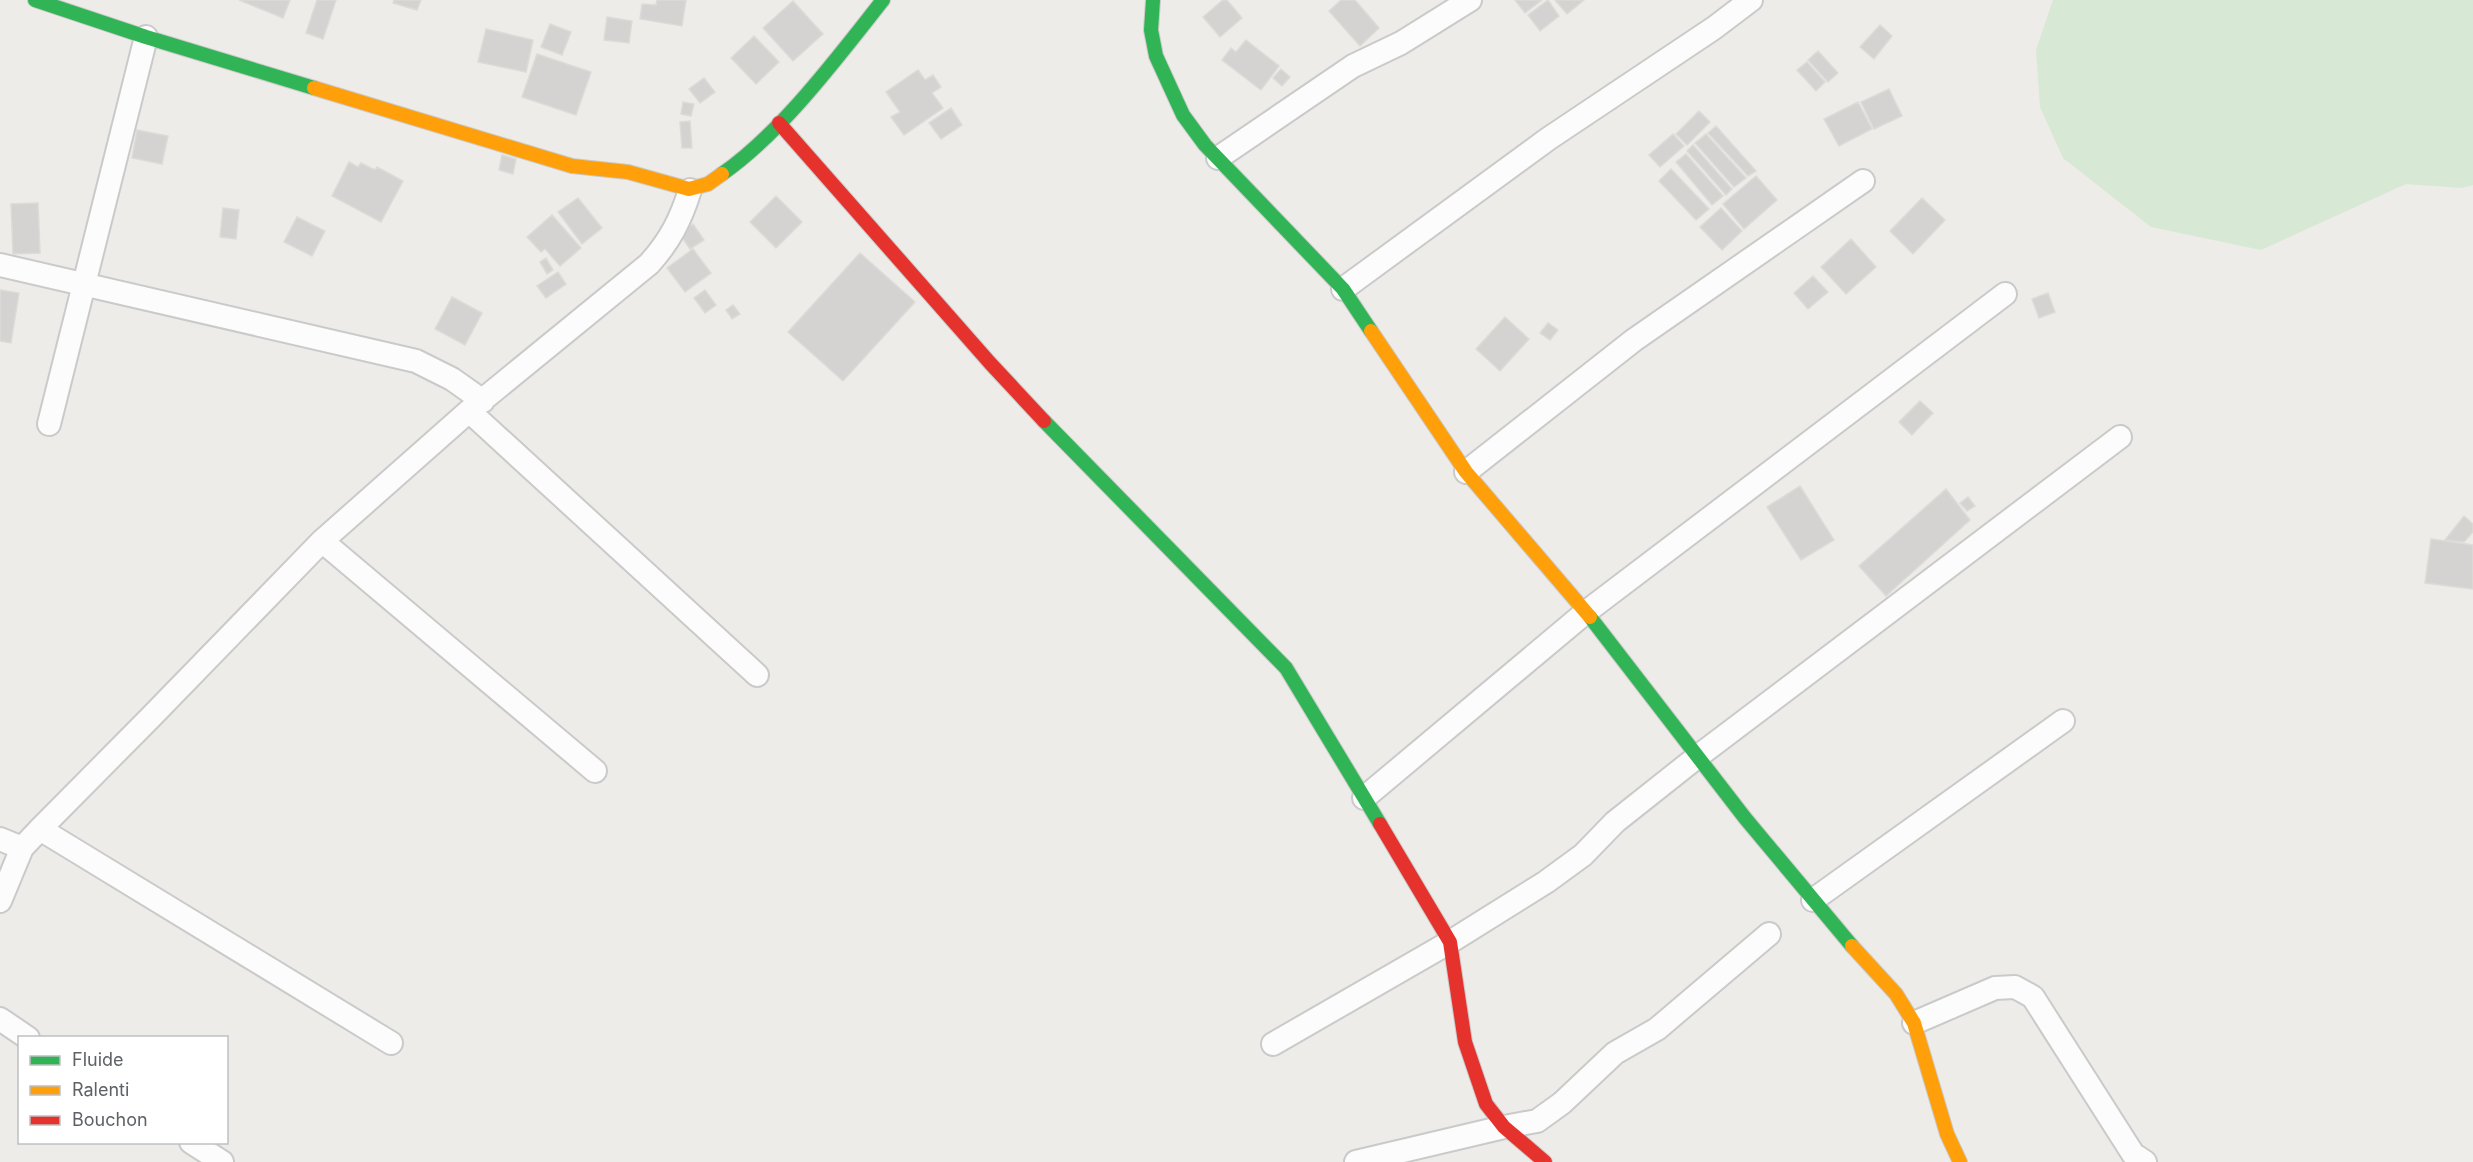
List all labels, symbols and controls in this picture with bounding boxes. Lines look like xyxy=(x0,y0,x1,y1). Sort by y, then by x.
legend xyxy=(18,1036,228,1144)
text: Fluide xyxy=(72,1049,124,1070)
text: Ralenti xyxy=(72,1079,129,1100)
text: Bouchon xyxy=(72,1109,148,1130)

